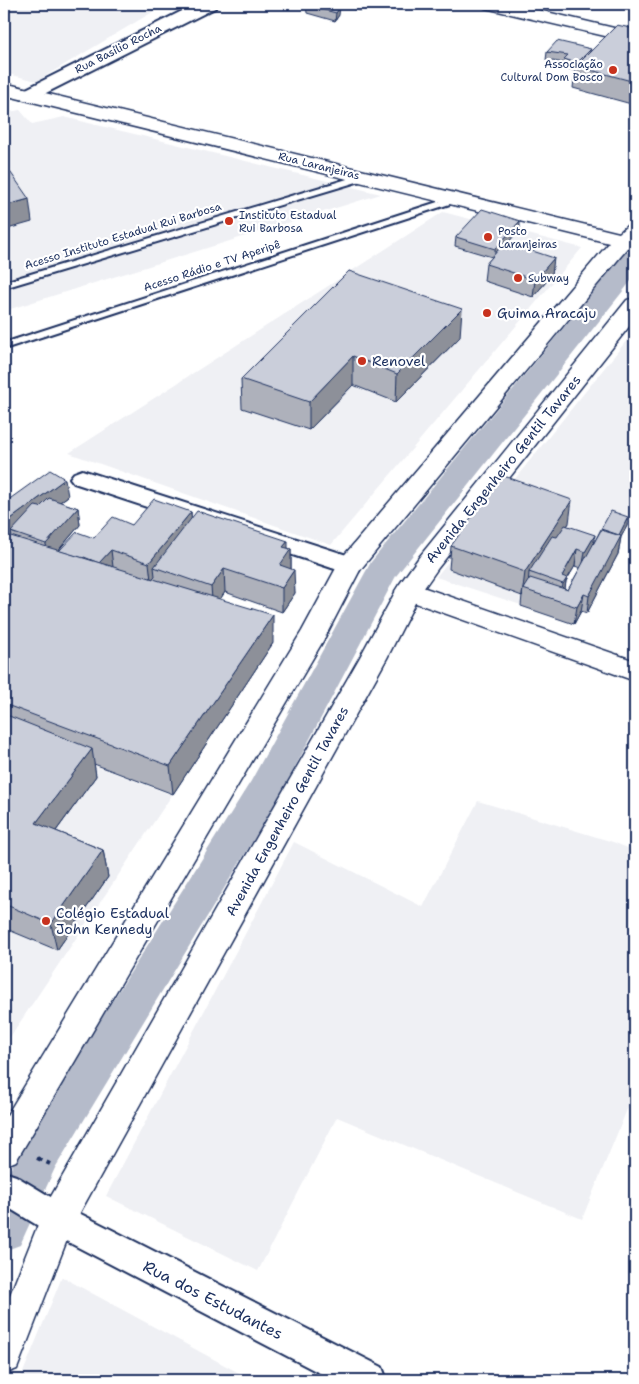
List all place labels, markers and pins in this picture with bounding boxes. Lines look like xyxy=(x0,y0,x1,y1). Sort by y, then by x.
place label: Associação Cultural Dom Bosco xyxy=(500,57,603,85)
marker: Associação Cultural Dom Bosco xyxy=(607,64,619,76)
place label: Instituto Estadual Rui Barbosa xyxy=(239,208,337,236)
marker: Instituto Estadual Rui Barbosa xyxy=(223,215,235,227)
place label: Posto Laranjeiras xyxy=(498,224,557,252)
marker: Posto Laranjeiras xyxy=(482,231,494,243)
place label: Subway xyxy=(528,271,569,286)
marker: Subway xyxy=(512,272,524,284)
place label: Guima Aracaju xyxy=(497,304,596,322)
marker: Guima Aracaju xyxy=(481,307,493,319)
place label: Renovel xyxy=(372,352,426,370)
marker: Renovel xyxy=(356,355,368,367)
place label: Colégio Estadual John Kennedy xyxy=(56,904,170,938)
marker: Colégio Estadual John Kennedy xyxy=(40,915,52,927)

